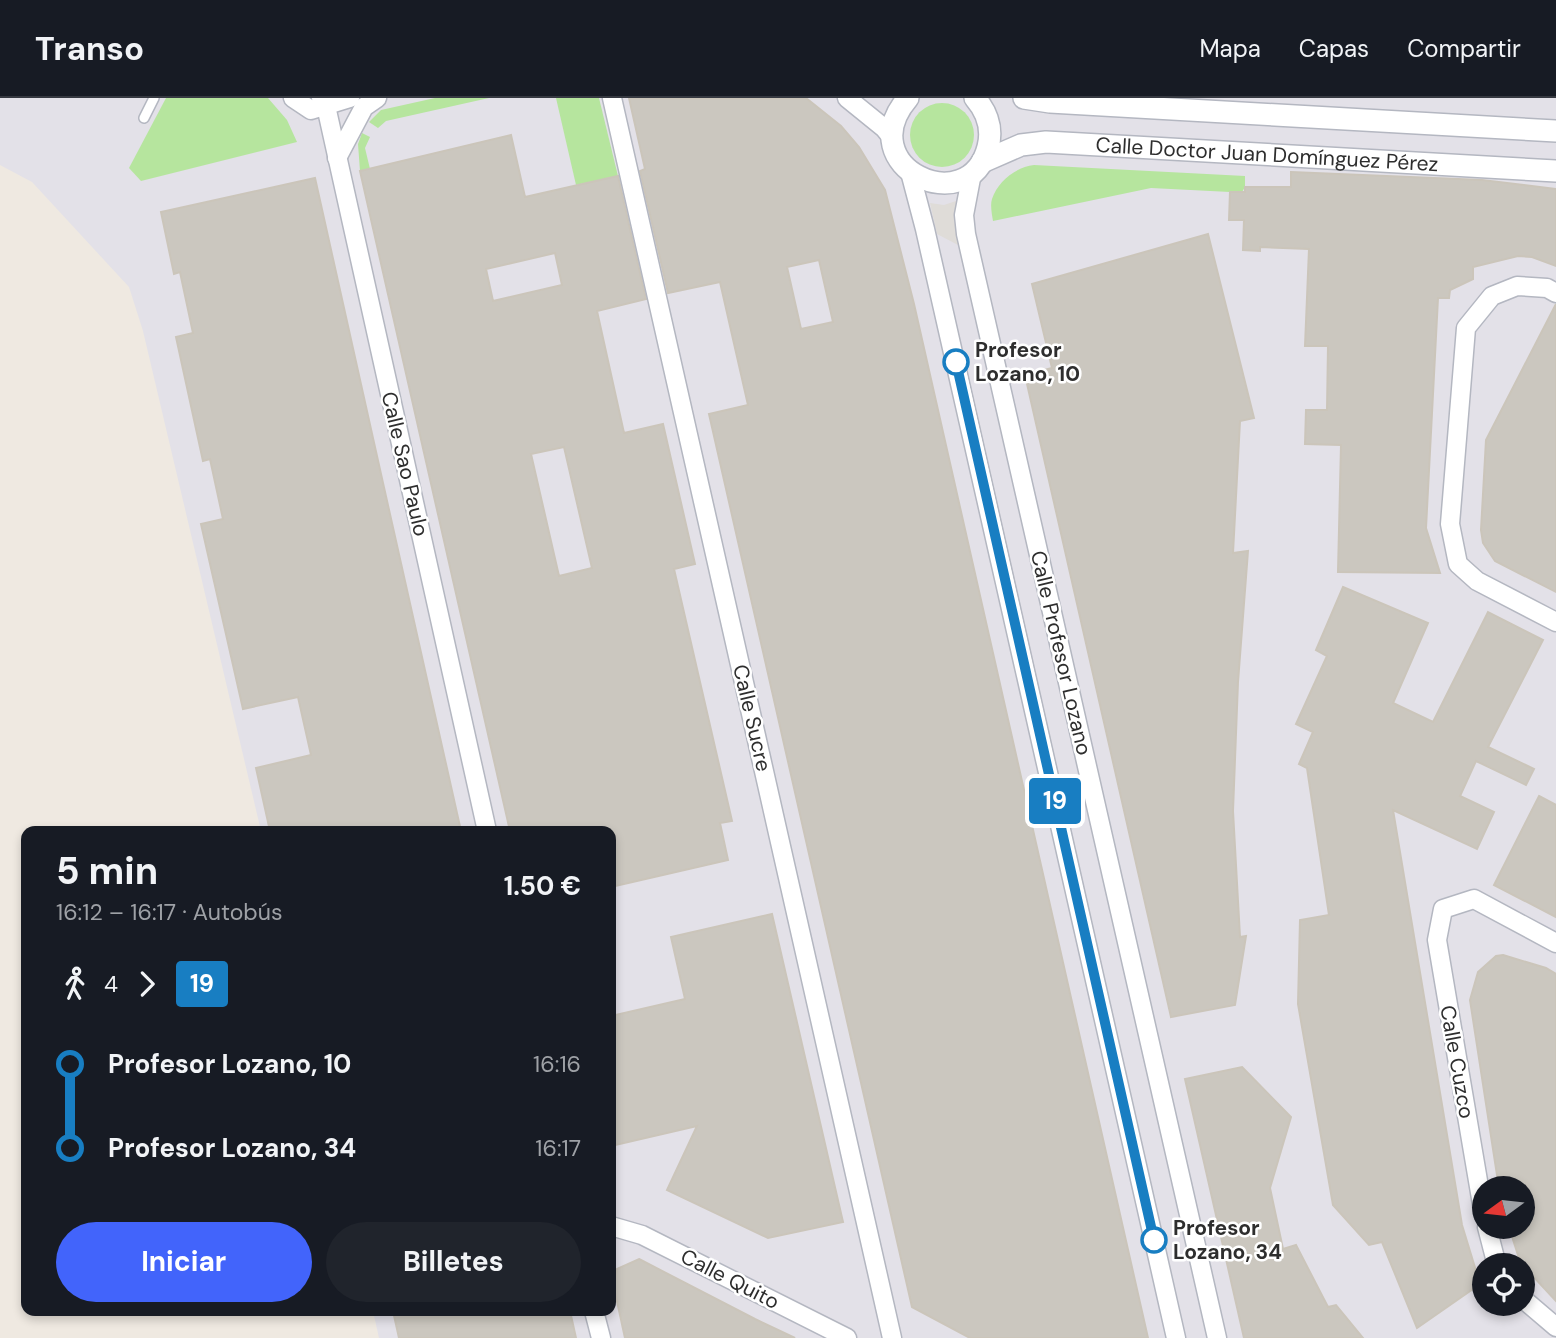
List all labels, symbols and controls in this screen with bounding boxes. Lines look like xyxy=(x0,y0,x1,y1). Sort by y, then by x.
text: Transo xyxy=(35,27,144,70)
text: Mapa xyxy=(1199,33,1261,64)
text: Capas xyxy=(1299,33,1369,64)
text: Compartir xyxy=(1407,33,1521,64)
street label: Calle Doctor Juan Domínguez Pérez xyxy=(1095,131,1439,178)
place label: Profesor Lozano, 10 xyxy=(975,336,1080,388)
marker: Profesor Lozano, 10 xyxy=(943,349,969,375)
street label: Calle Sao Paulo xyxy=(375,389,435,539)
street label: Calle Profesor Lozano xyxy=(1024,548,1098,758)
street label: Calle Sucre xyxy=(726,662,778,774)
line badge: 19 xyxy=(1024,778,1086,824)
text: 19 xyxy=(1043,785,1067,816)
text: 5 min xyxy=(56,846,158,896)
text: 1.50 € xyxy=(504,869,581,903)
text: 16:12 – 16:17 · Autobús xyxy=(56,897,282,927)
icon: walk xyxy=(56,965,94,1003)
icon: forward xyxy=(128,965,166,1003)
text: 19 xyxy=(190,968,214,999)
text: 4 xyxy=(104,969,118,999)
street label: Calle Cuzco xyxy=(1433,1003,1481,1121)
text: Profesor Lozano, 10 xyxy=(108,1047,351,1081)
text: 16:16 xyxy=(533,1049,581,1079)
text: Profesor Lozano, 34 xyxy=(108,1131,356,1165)
text: 16:17 xyxy=(535,1133,581,1163)
north arrow xyxy=(1472,1176,1535,1239)
map controls xyxy=(1472,1176,1535,1316)
place label: Profesor Lozano, 34 xyxy=(1173,1214,1282,1266)
button: Iniciar xyxy=(56,1222,312,1302)
button: Billetes xyxy=(326,1222,581,1302)
marker: Profesor Lozano, 34 xyxy=(1141,1227,1167,1253)
street label: Calle Quito xyxy=(676,1242,784,1316)
button: locate xyxy=(1472,1253,1535,1316)

